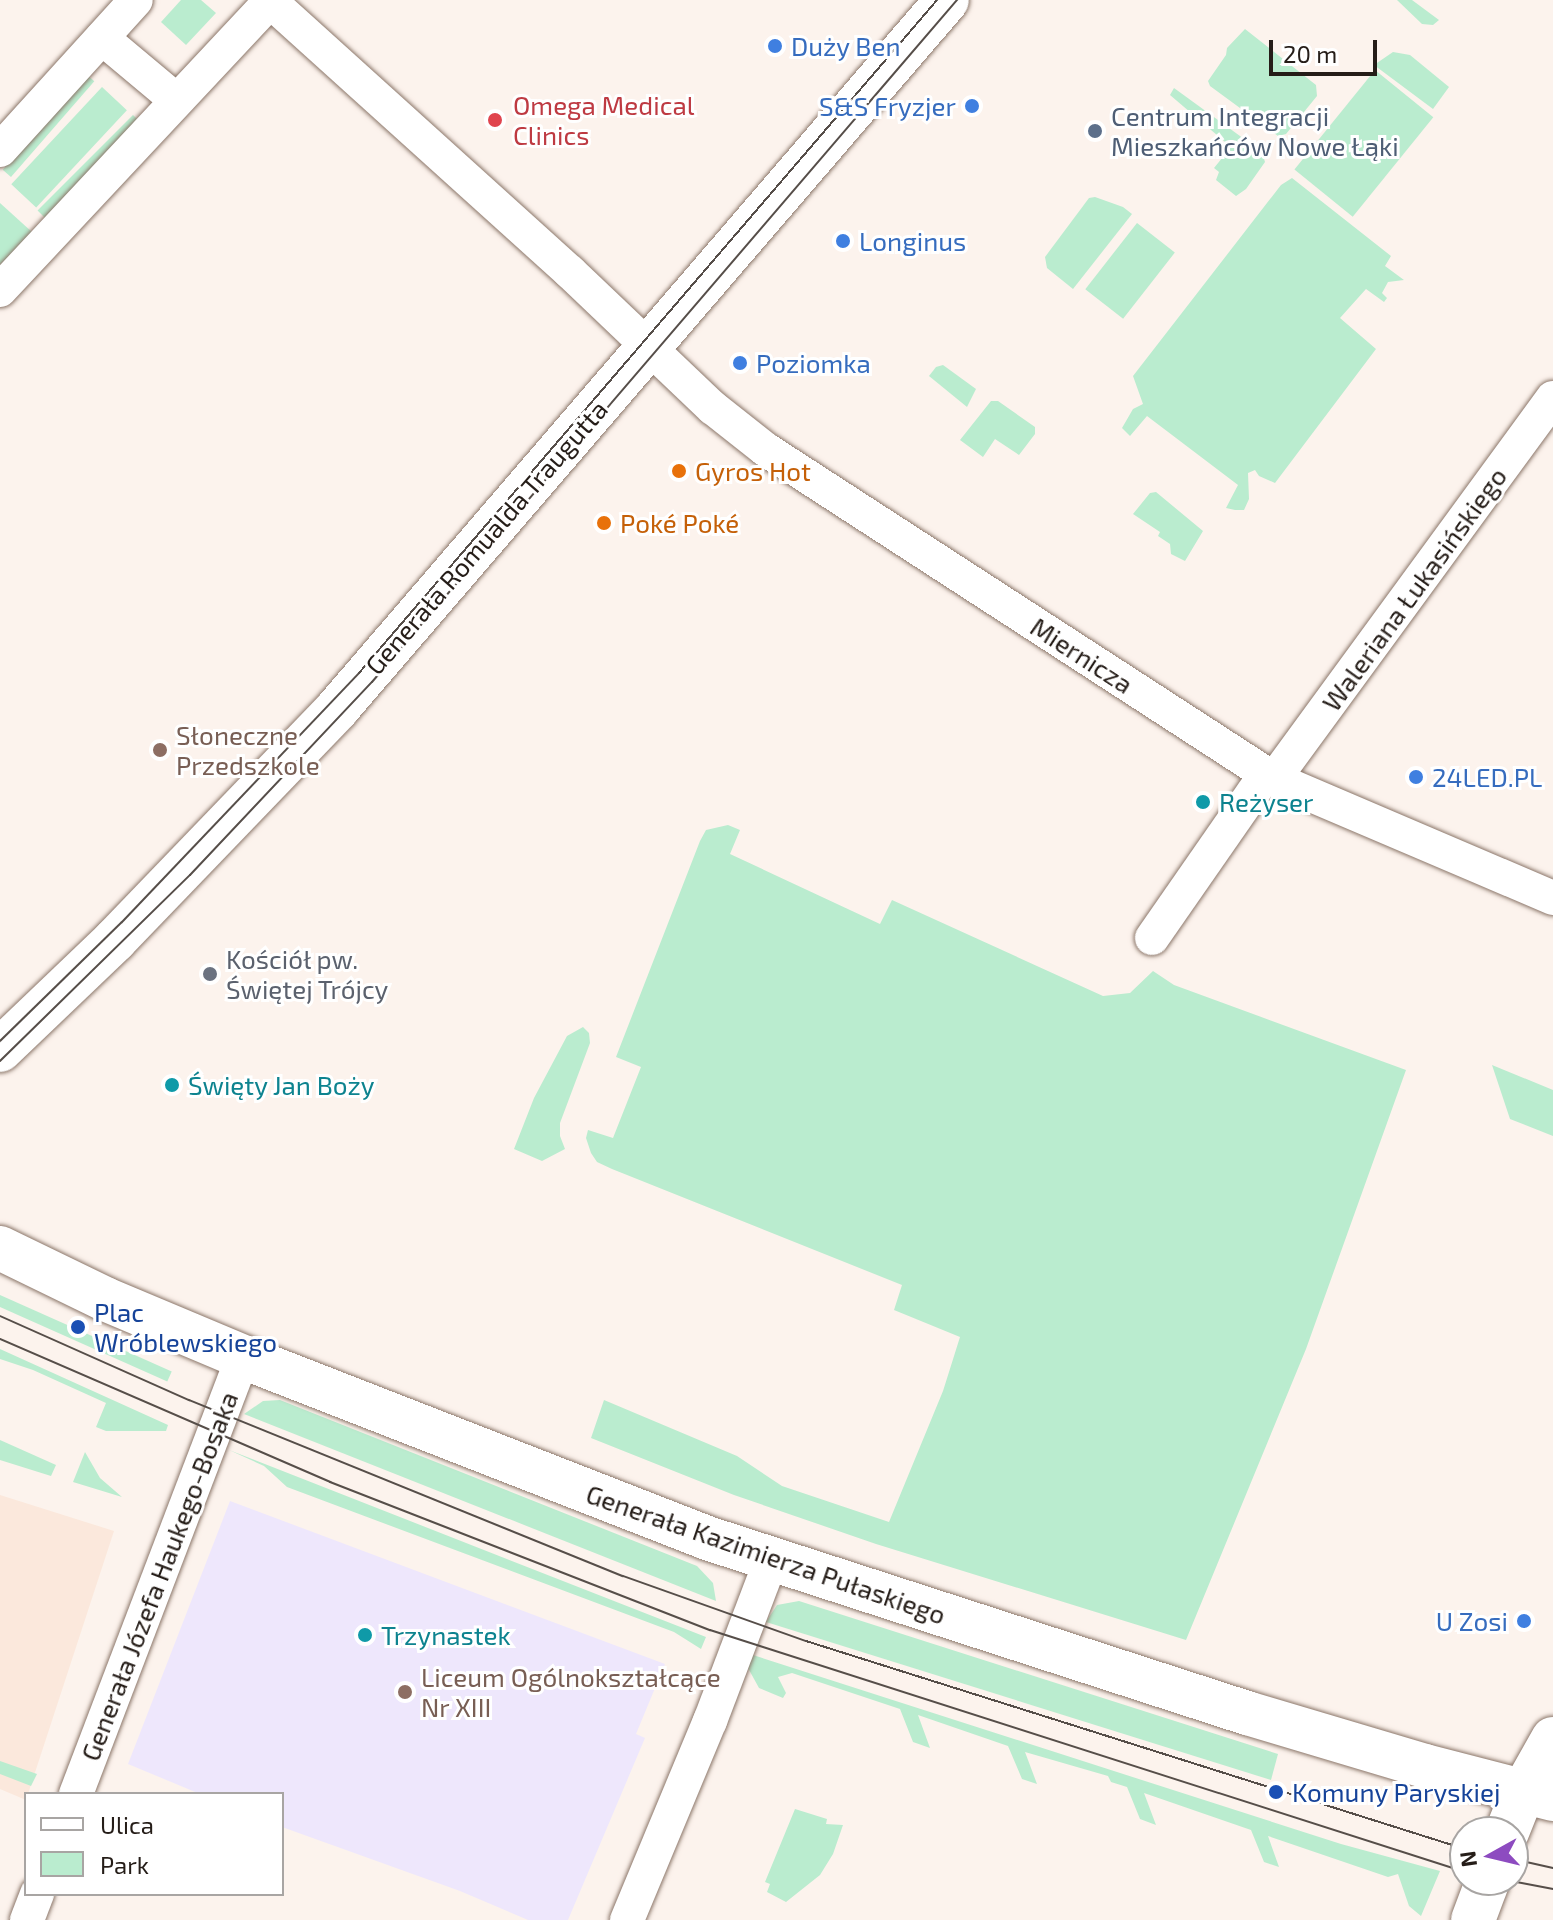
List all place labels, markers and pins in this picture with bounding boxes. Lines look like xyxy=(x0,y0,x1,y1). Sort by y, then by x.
place label: Duży Ben xyxy=(791,30,901,62)
marker: Duży Ben xyxy=(766,37,784,55)
place label: Omega Medical Clinics xyxy=(513,89,694,150)
place label: S&S Fryzjer xyxy=(819,90,956,122)
marker: S&S Fryzjer xyxy=(963,97,981,115)
place label: Centrum Integracji Mieszkańców Nowe Łąki xyxy=(1111,100,1399,162)
marker: Omega Medical Clinics xyxy=(484,109,506,131)
marker: Centrum Integracji Mieszkańców Nowe Łąki xyxy=(1086,122,1104,140)
place label: Longinus xyxy=(859,225,966,257)
marker: Longinus xyxy=(834,232,852,250)
place label: Poziomka xyxy=(756,347,871,379)
marker: Poziomka xyxy=(731,354,749,372)
place label: Gyros Hot xyxy=(695,455,811,487)
marker: Gyros Hot xyxy=(670,462,688,480)
place label: Poké Poké xyxy=(620,507,739,539)
marker: Poké Poké xyxy=(595,514,613,532)
place label: Słoneczne Przedszkole xyxy=(176,719,320,780)
marker: Słoneczne Przedszkole xyxy=(151,741,169,759)
place label: 24LED.PL xyxy=(1432,761,1542,793)
marker: 24LED.PL xyxy=(1407,768,1425,786)
place label: Reżyser xyxy=(1219,786,1314,818)
marker: Reżyser xyxy=(1194,793,1212,811)
place label: Kościół pw. Świętej Trójcy xyxy=(226,943,389,1004)
marker: Kościół pw. Świętej Trójcy xyxy=(201,965,219,983)
place label: Święty Jan Boży xyxy=(188,1069,376,1101)
marker: Święty Jan Boży xyxy=(163,1076,181,1094)
place label: Plac Wróblewskiego xyxy=(94,1296,277,1358)
marker: Plac Wróblewskiego xyxy=(69,1318,87,1336)
place label: U Zosi xyxy=(1436,1605,1508,1637)
marker: U Zosi xyxy=(1515,1612,1533,1630)
place label: Trzynastek xyxy=(381,1619,511,1651)
marker: Trzynastek xyxy=(356,1626,374,1644)
place label: Liceum Ogólnokształcące Nr XIII xyxy=(421,1661,721,1722)
marker: Liceum Ogólnokształcące Nr XIII xyxy=(396,1683,414,1701)
place label: Komuny Paryskiej xyxy=(1292,1776,1501,1808)
marker: Komuny Paryskiej xyxy=(1267,1783,1285,1801)

